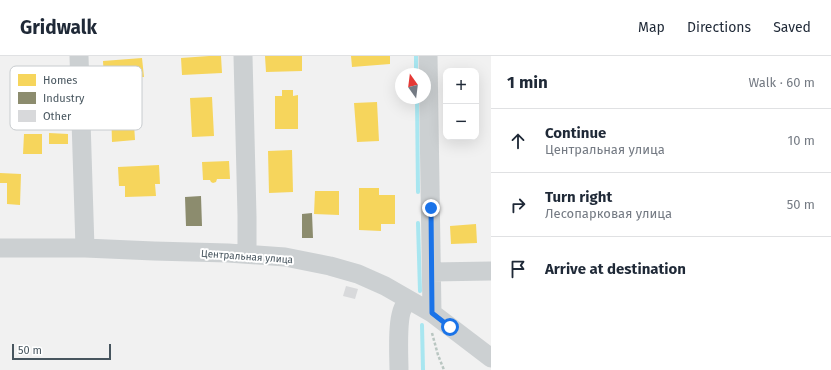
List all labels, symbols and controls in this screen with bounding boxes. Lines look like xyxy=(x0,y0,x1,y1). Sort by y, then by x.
text: Gridwalk xyxy=(20,16,97,39)
text: Map xyxy=(638,19,665,36)
text: Directions xyxy=(687,19,751,36)
text: Saved xyxy=(773,19,811,36)
legend xyxy=(10,66,142,130)
north arrow xyxy=(395,68,431,104)
map controls xyxy=(443,68,479,140)
button: + xyxy=(443,68,479,104)
text: 1 min xyxy=(507,72,548,93)
text: Homes xyxy=(43,74,77,87)
text: Walk · 60 m xyxy=(748,75,815,90)
text: Industry xyxy=(43,92,85,105)
button: − xyxy=(443,104,479,140)
text: Other xyxy=(43,110,72,123)
text: Continue xyxy=(545,124,606,142)
icon: ahead xyxy=(507,130,529,152)
text: 10 m xyxy=(788,133,815,148)
text: Центральная улица xyxy=(545,142,665,157)
text: Turn right xyxy=(545,188,612,206)
icon: right xyxy=(507,194,529,216)
text: 50 m xyxy=(787,197,815,212)
route end xyxy=(422,199,440,217)
text: Лесопарковая улица xyxy=(545,206,672,221)
street label: Центральная улица xyxy=(201,248,293,266)
icon: arrive xyxy=(507,258,529,280)
text: Arrive at destination xyxy=(545,260,686,278)
route start xyxy=(441,318,459,336)
scale bar xyxy=(12,342,111,361)
text: 50 m xyxy=(18,344,42,357)

